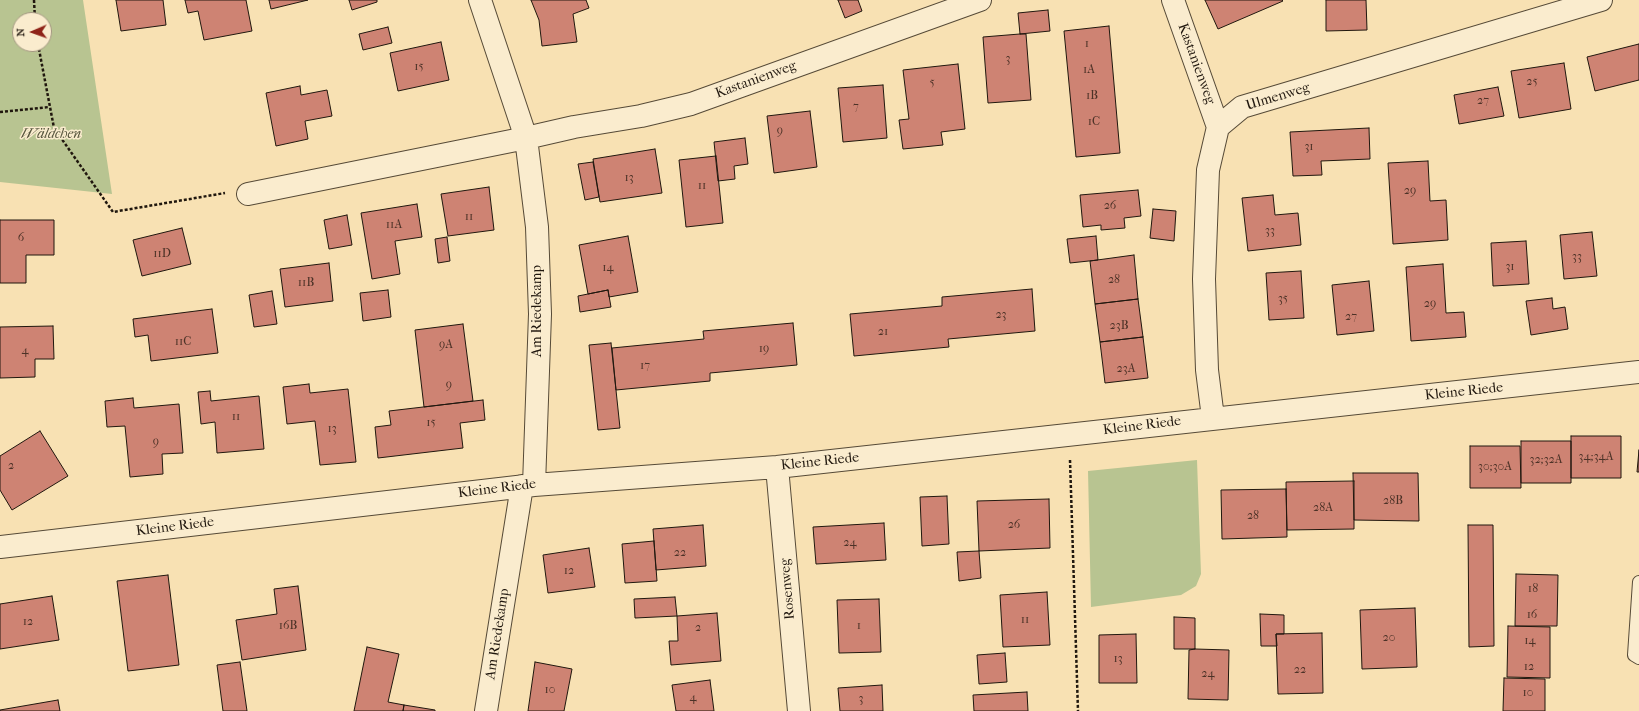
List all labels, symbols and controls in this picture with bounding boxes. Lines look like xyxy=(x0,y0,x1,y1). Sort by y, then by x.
north arrow xyxy=(12,12,52,52)
street label: Kastanienweg xyxy=(1174,21,1218,107)
text: N xyxy=(14,28,27,37)
house number: 1 xyxy=(1085,37,1089,51)
house number: 3 xyxy=(1006,52,1010,66)
street label: Kastanienweg xyxy=(713,58,799,102)
house number: 15 xyxy=(414,60,424,74)
house number: 1A xyxy=(1083,63,1095,77)
house number: 25 xyxy=(1526,75,1538,89)
house number: 5 xyxy=(929,76,935,90)
street label: Ulmenweg xyxy=(1244,79,1312,115)
house number: 1B xyxy=(1086,89,1098,103)
house number: 27 xyxy=(1477,94,1489,108)
house number: 7 xyxy=(853,100,859,114)
house number: 1C xyxy=(1088,115,1100,129)
house number: 9 xyxy=(777,124,783,138)
park label: Wäldchen xyxy=(21,127,81,143)
house number: 31 xyxy=(1304,140,1314,154)
house number: 13 xyxy=(624,171,634,185)
house number: 11 xyxy=(698,179,706,193)
house number: 29 xyxy=(1404,184,1416,198)
house number: 26 xyxy=(1104,199,1116,213)
house number: 11 xyxy=(465,210,473,224)
house number: 11A xyxy=(386,218,402,232)
house number: 33 xyxy=(1265,224,1275,238)
house number: 6 xyxy=(18,231,24,245)
house number: 11D xyxy=(153,247,171,261)
house number: 33 xyxy=(1572,250,1582,264)
house number: 31 xyxy=(1505,260,1515,274)
house number: 14 xyxy=(602,261,614,275)
street label: Am Riedekamp xyxy=(530,265,546,357)
house number: 28 xyxy=(1108,273,1120,287)
house number: 11B xyxy=(298,276,314,290)
house number: 35 xyxy=(1278,292,1288,306)
house number: 29 xyxy=(1424,297,1436,311)
house number: 23 xyxy=(995,308,1007,322)
house number: 27 xyxy=(1345,310,1357,324)
house number: 23B xyxy=(1110,319,1128,333)
house number: 21 xyxy=(878,325,888,339)
house number: 11C xyxy=(175,335,191,349)
house number: 9A xyxy=(439,338,453,352)
house number: 19 xyxy=(759,342,769,356)
house number: 4 xyxy=(21,344,29,358)
house number: 17 xyxy=(640,359,650,373)
house number: 23A xyxy=(1117,362,1135,376)
house number: 9 xyxy=(446,378,452,392)
street label: Kleine Riede xyxy=(1424,380,1504,404)
house number: 11 xyxy=(232,410,240,424)
street label: Kleine Riede xyxy=(1102,413,1182,439)
house number: 15 xyxy=(426,416,436,430)
house number: 13 xyxy=(327,422,337,436)
house number: 9 xyxy=(153,435,159,449)
street label: Kleine Riede xyxy=(780,450,860,474)
house number: 34;34A xyxy=(1579,450,1613,464)
house number: 32;32A xyxy=(1529,453,1563,467)
house number: 2 xyxy=(8,459,14,473)
house number: 30;30A xyxy=(1478,460,1512,474)
street label: Kleine Riede xyxy=(457,476,537,502)
house number: 28B xyxy=(1383,494,1403,508)
house number: 28A xyxy=(1313,501,1333,515)
house number: 28 xyxy=(1247,509,1259,523)
street label: Kleine Riede xyxy=(135,514,215,540)
house number: 26 xyxy=(1008,518,1020,532)
house number: 24 xyxy=(843,536,857,550)
house number: 22 xyxy=(674,546,686,560)
street label: Rosenweg xyxy=(777,558,799,620)
house number: 12 xyxy=(564,564,574,578)
house number: 18 xyxy=(1528,582,1538,596)
street label: Am Riedekamp xyxy=(482,587,514,681)
house number: 16 xyxy=(1527,608,1537,622)
house number: 11 xyxy=(1021,613,1029,627)
house number: 12 xyxy=(23,615,33,629)
house number: 16B xyxy=(279,619,297,633)
house number: 1 xyxy=(857,619,861,633)
house number: 2 xyxy=(695,621,701,635)
house number: 20 xyxy=(1383,631,1395,645)
house number: 14 xyxy=(1524,634,1536,648)
house number: 13 xyxy=(1113,652,1123,666)
house number: 12 xyxy=(1524,660,1534,674)
house number: 22 xyxy=(1294,663,1306,677)
house number: 24 xyxy=(1201,667,1215,681)
house number: 10 xyxy=(545,683,555,697)
house number: 10 xyxy=(1523,686,1533,700)
house number: 4 xyxy=(689,691,697,705)
house number: 3 xyxy=(859,692,863,706)

